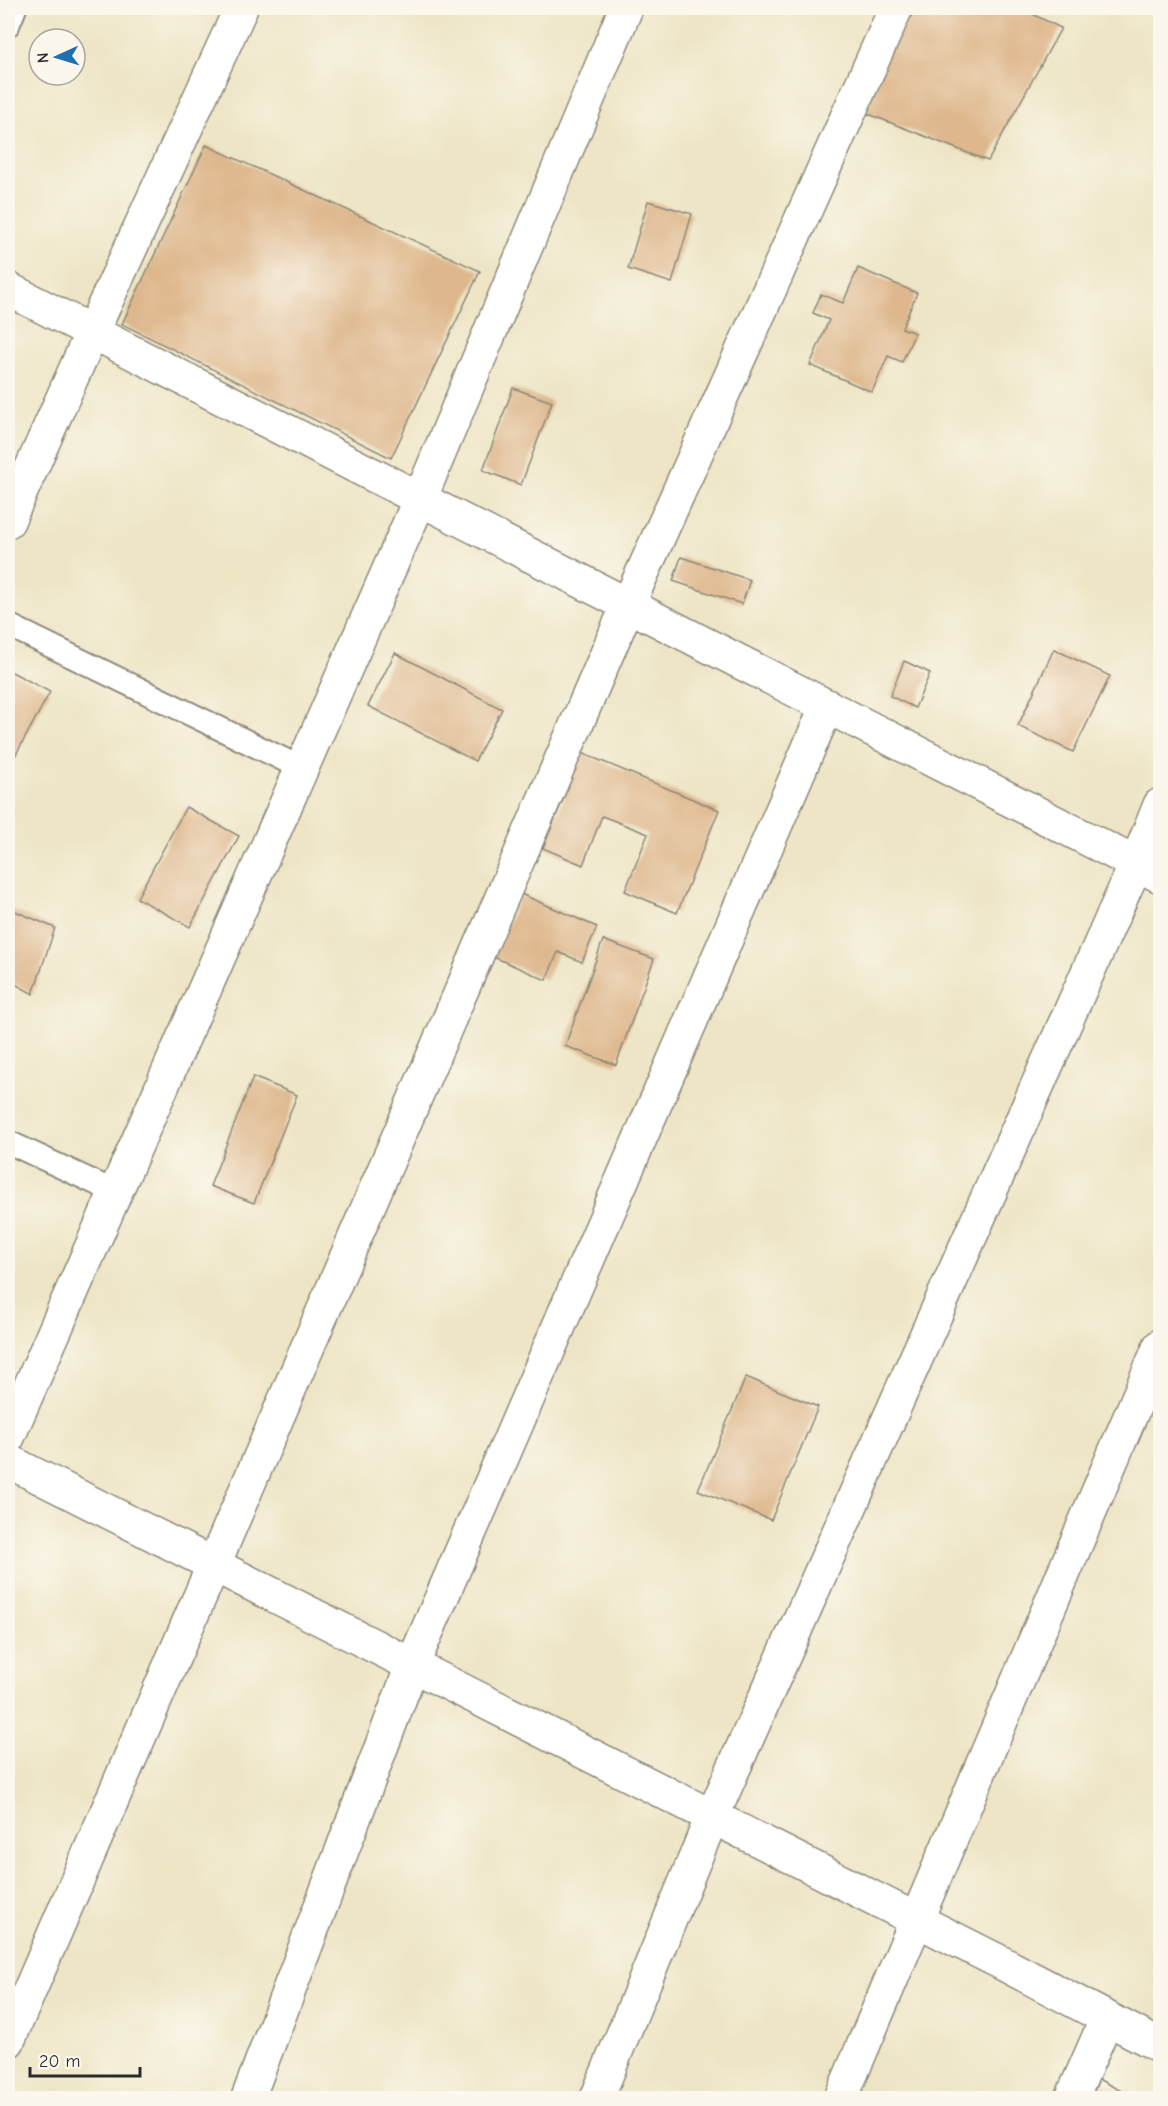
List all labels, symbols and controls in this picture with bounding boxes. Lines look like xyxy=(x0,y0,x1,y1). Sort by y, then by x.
north arrow xyxy=(27,27,87,87)
text: N xyxy=(34,52,52,64)
scale bar xyxy=(30,2040,140,2078)
text: 20 m xyxy=(39,2051,80,2072)

